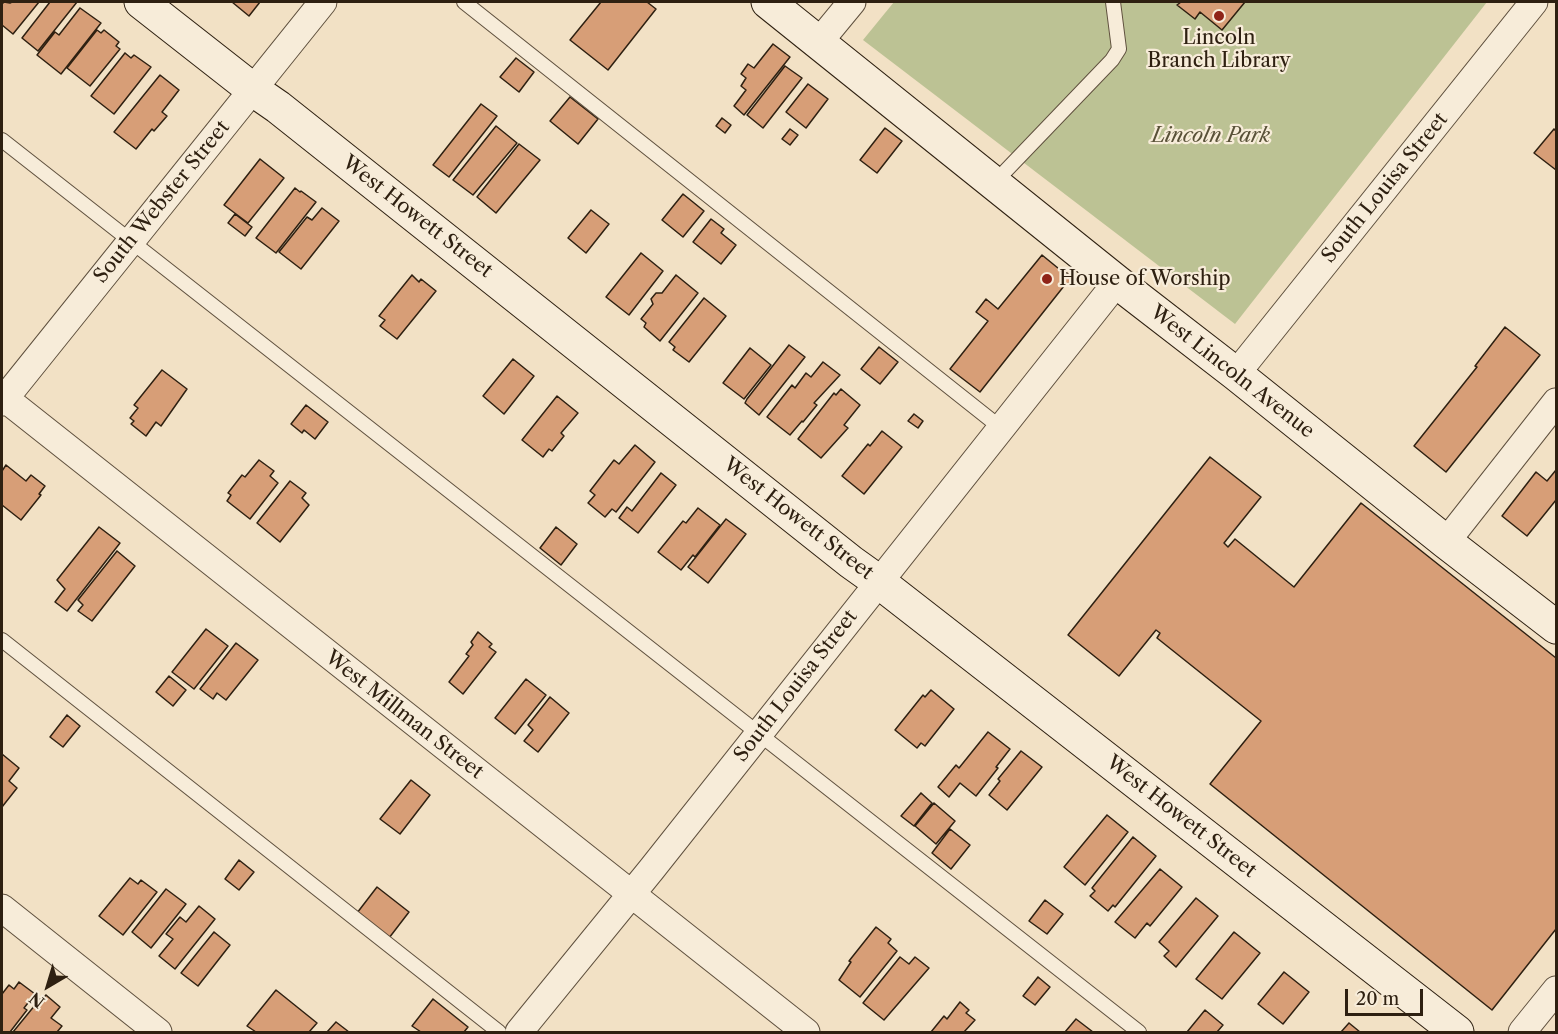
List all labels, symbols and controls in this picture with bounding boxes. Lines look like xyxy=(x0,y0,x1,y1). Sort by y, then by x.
marker: Lincoln Branch Library xyxy=(1212,9,1226,23)
place label: Lincoln Branch Library xyxy=(1147,26,1291,73)
street label: South Louisa Street xyxy=(1317,108,1453,268)
street label: South Webster Street xyxy=(89,116,235,288)
park label: Lincoln Park xyxy=(1152,124,1270,148)
street label: West Howett Street xyxy=(337,151,497,283)
place label: House of Worship xyxy=(1059,267,1231,291)
marker: House of Worship xyxy=(1040,272,1054,286)
street label: West Lincoln Avenue xyxy=(1145,300,1319,444)
street label: West Howett Street xyxy=(718,453,878,585)
street label: South Louisa Street xyxy=(729,605,863,767)
street label: West Millman Street xyxy=(320,646,488,784)
street label: West Howett Street xyxy=(1101,751,1261,883)
north arrow xyxy=(18,956,78,1016)
scale bar xyxy=(1348,977,1426,1015)
text: N xyxy=(25,988,49,1012)
text: 20 m xyxy=(1356,988,1399,1010)

